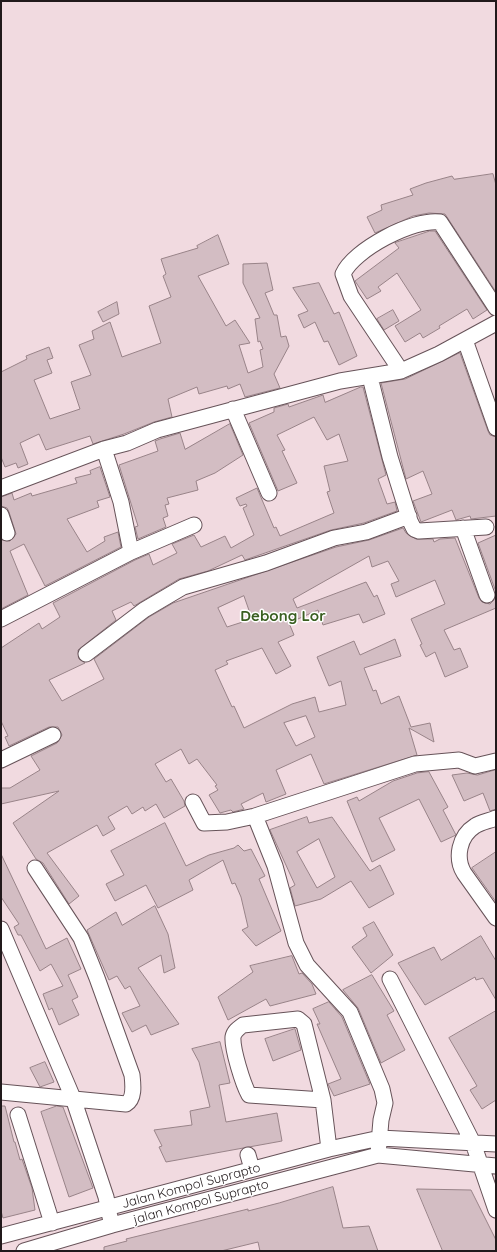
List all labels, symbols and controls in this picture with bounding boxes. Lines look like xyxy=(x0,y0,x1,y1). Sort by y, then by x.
district label: Debong Lor xyxy=(240,607,326,625)
street label: Jalan Kompol Suprapto xyxy=(120,1160,262,1212)
street label: jalan Kompol Suprapto xyxy=(132,1176,270,1228)

